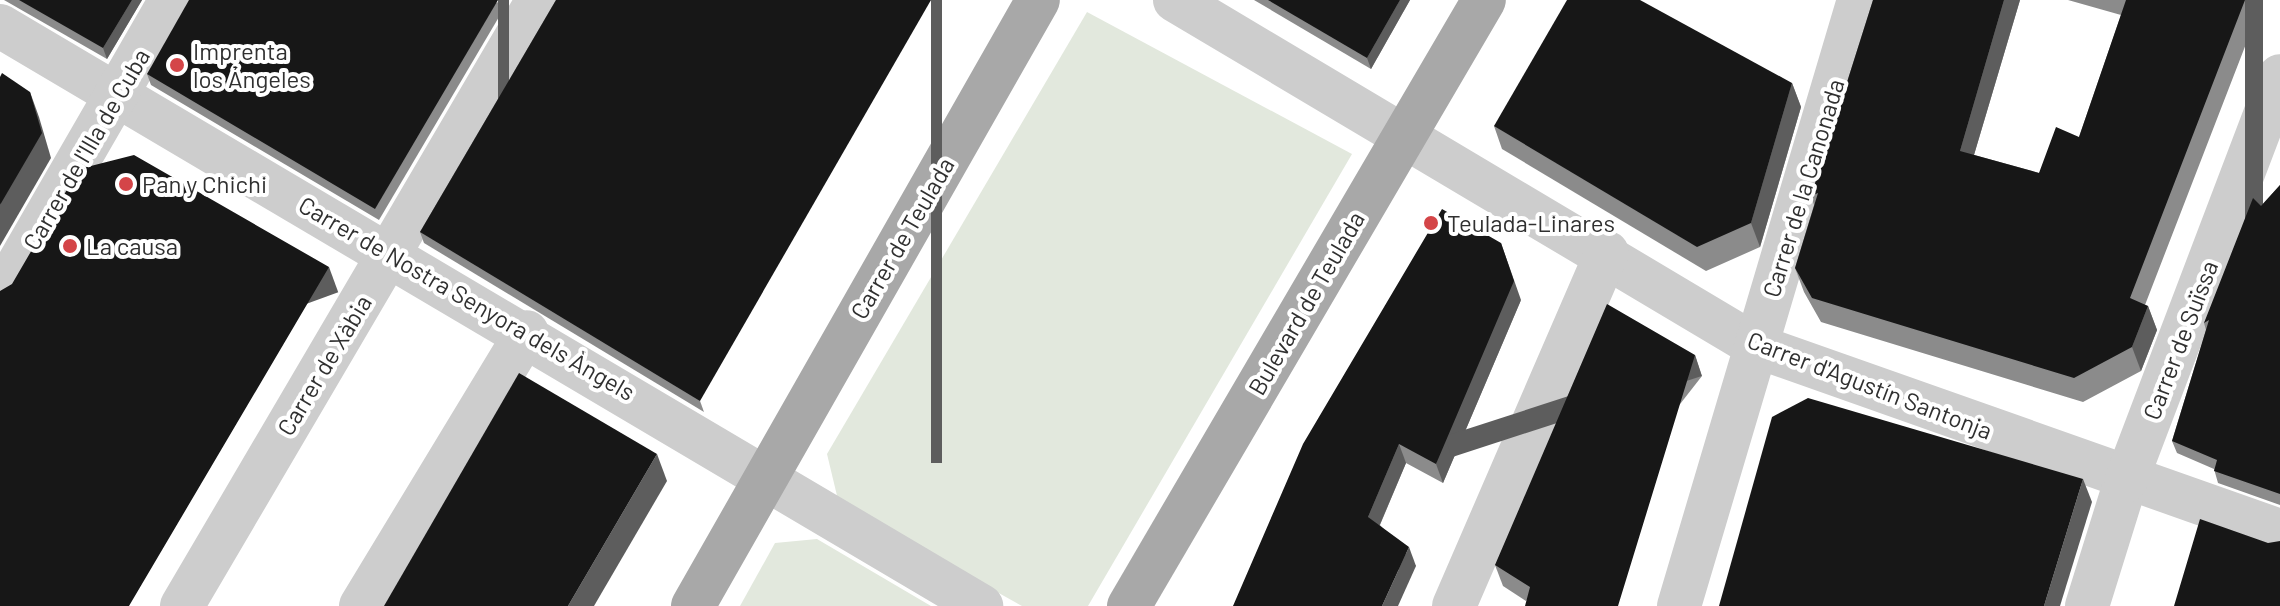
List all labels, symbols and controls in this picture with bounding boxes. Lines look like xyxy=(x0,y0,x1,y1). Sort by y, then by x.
place label: Imprenta los Ángeles xyxy=(193,37,311,93)
street label: Carrer de l'Illa de Cuba xyxy=(17,43,155,255)
marker: Imprenta los Ángeles xyxy=(168,56,186,74)
street label: Carrer de la Canonada xyxy=(1756,75,1850,301)
street label: Carrer de Teulada xyxy=(844,152,960,324)
place label: Pan y Chichi xyxy=(142,170,267,198)
marker: Pan y Chichi xyxy=(117,175,135,193)
street label: Carrer de Nostra Senyora dels Àngels xyxy=(294,190,640,406)
street label: Bulevard de Teulada xyxy=(1242,206,1370,400)
place label: Teulada-Linares xyxy=(1447,209,1615,237)
marker: Teulada-Linares xyxy=(1422,214,1440,232)
place label: La causa xyxy=(86,232,178,260)
marker: La causa xyxy=(61,237,79,255)
street label: Carrer de Suïssa xyxy=(2136,256,2224,424)
street label: Carrer de Xàbia xyxy=(271,290,377,440)
street label: Carrer d'Agustín Santonja xyxy=(1744,325,1996,445)

